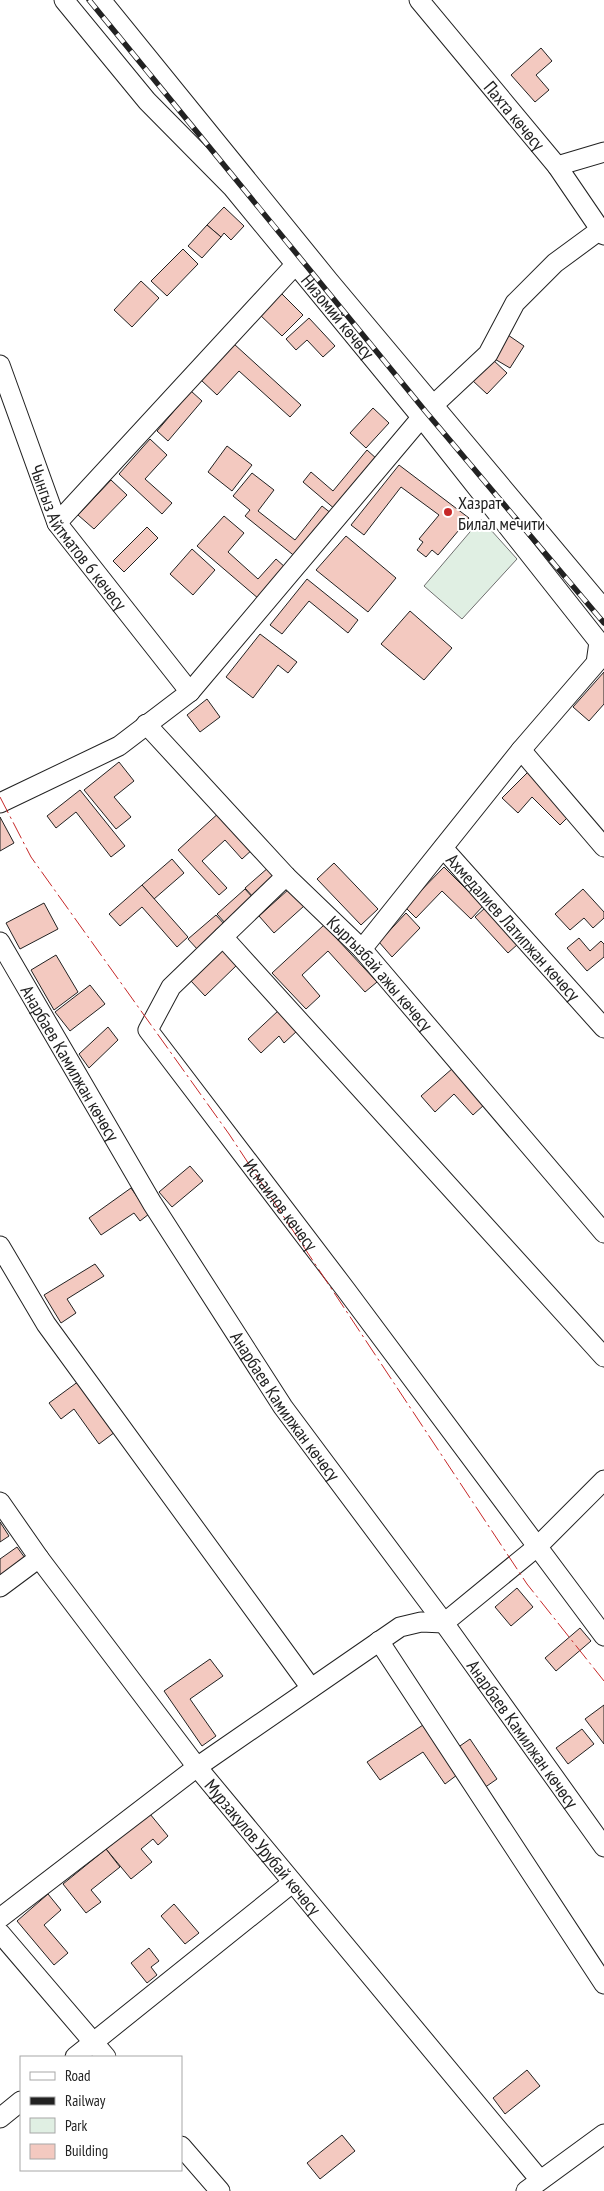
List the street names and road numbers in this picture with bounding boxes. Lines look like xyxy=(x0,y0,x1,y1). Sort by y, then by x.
street label: Пахта көчөсү xyxy=(479,76,550,155)
street label: Низомий көчөсү xyxy=(297,269,380,364)
street label: Чынгыз Айтматов 6 көчөсү xyxy=(25,461,133,615)
street label: Ахмедалиев Латипжан көчөсү xyxy=(442,849,586,1005)
street label: Кыргызбай ажы көчөсү xyxy=(322,910,438,1035)
street label: Анарбаев Камилжан көчөсү xyxy=(16,981,125,1145)
street label: Исмаилов көчөсү xyxy=(239,1154,323,1255)
street label: Анарбаев Камилжан көчөсү xyxy=(226,1327,345,1485)
street label: Анарбаев Камилжан көчөсү xyxy=(462,1655,584,1812)
street label: Мурзакулов Урубай көчөсү xyxy=(200,1774,327,1920)

